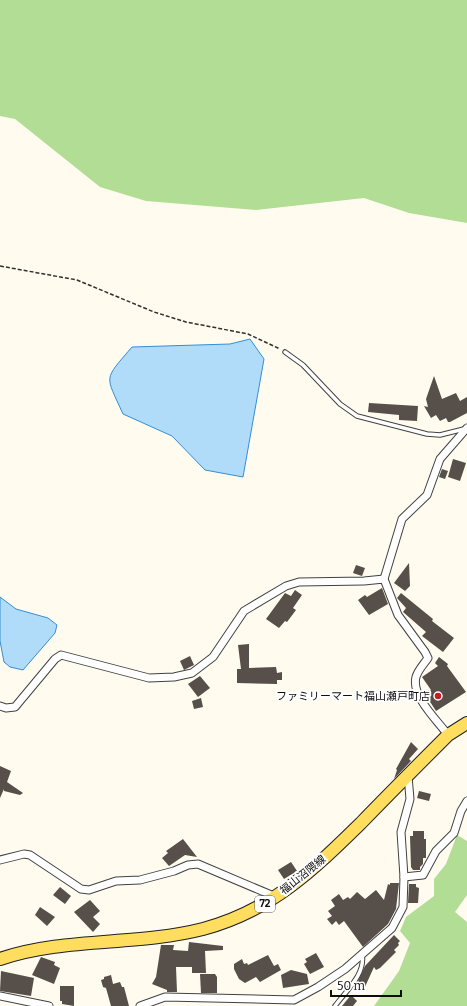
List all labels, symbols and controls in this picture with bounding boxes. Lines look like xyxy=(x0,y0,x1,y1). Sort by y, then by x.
place label: ファミリーマート福山瀬戸町店 xyxy=(276,690,430,703)
marker: ファミリーマート福山瀬戸町店 xyxy=(433,691,443,701)
street label: 福山沼隈線 xyxy=(278,853,328,897)
road number: 72 xyxy=(255,896,275,912)
scale bar xyxy=(331,972,401,998)
text: 50 m xyxy=(337,979,366,993)

